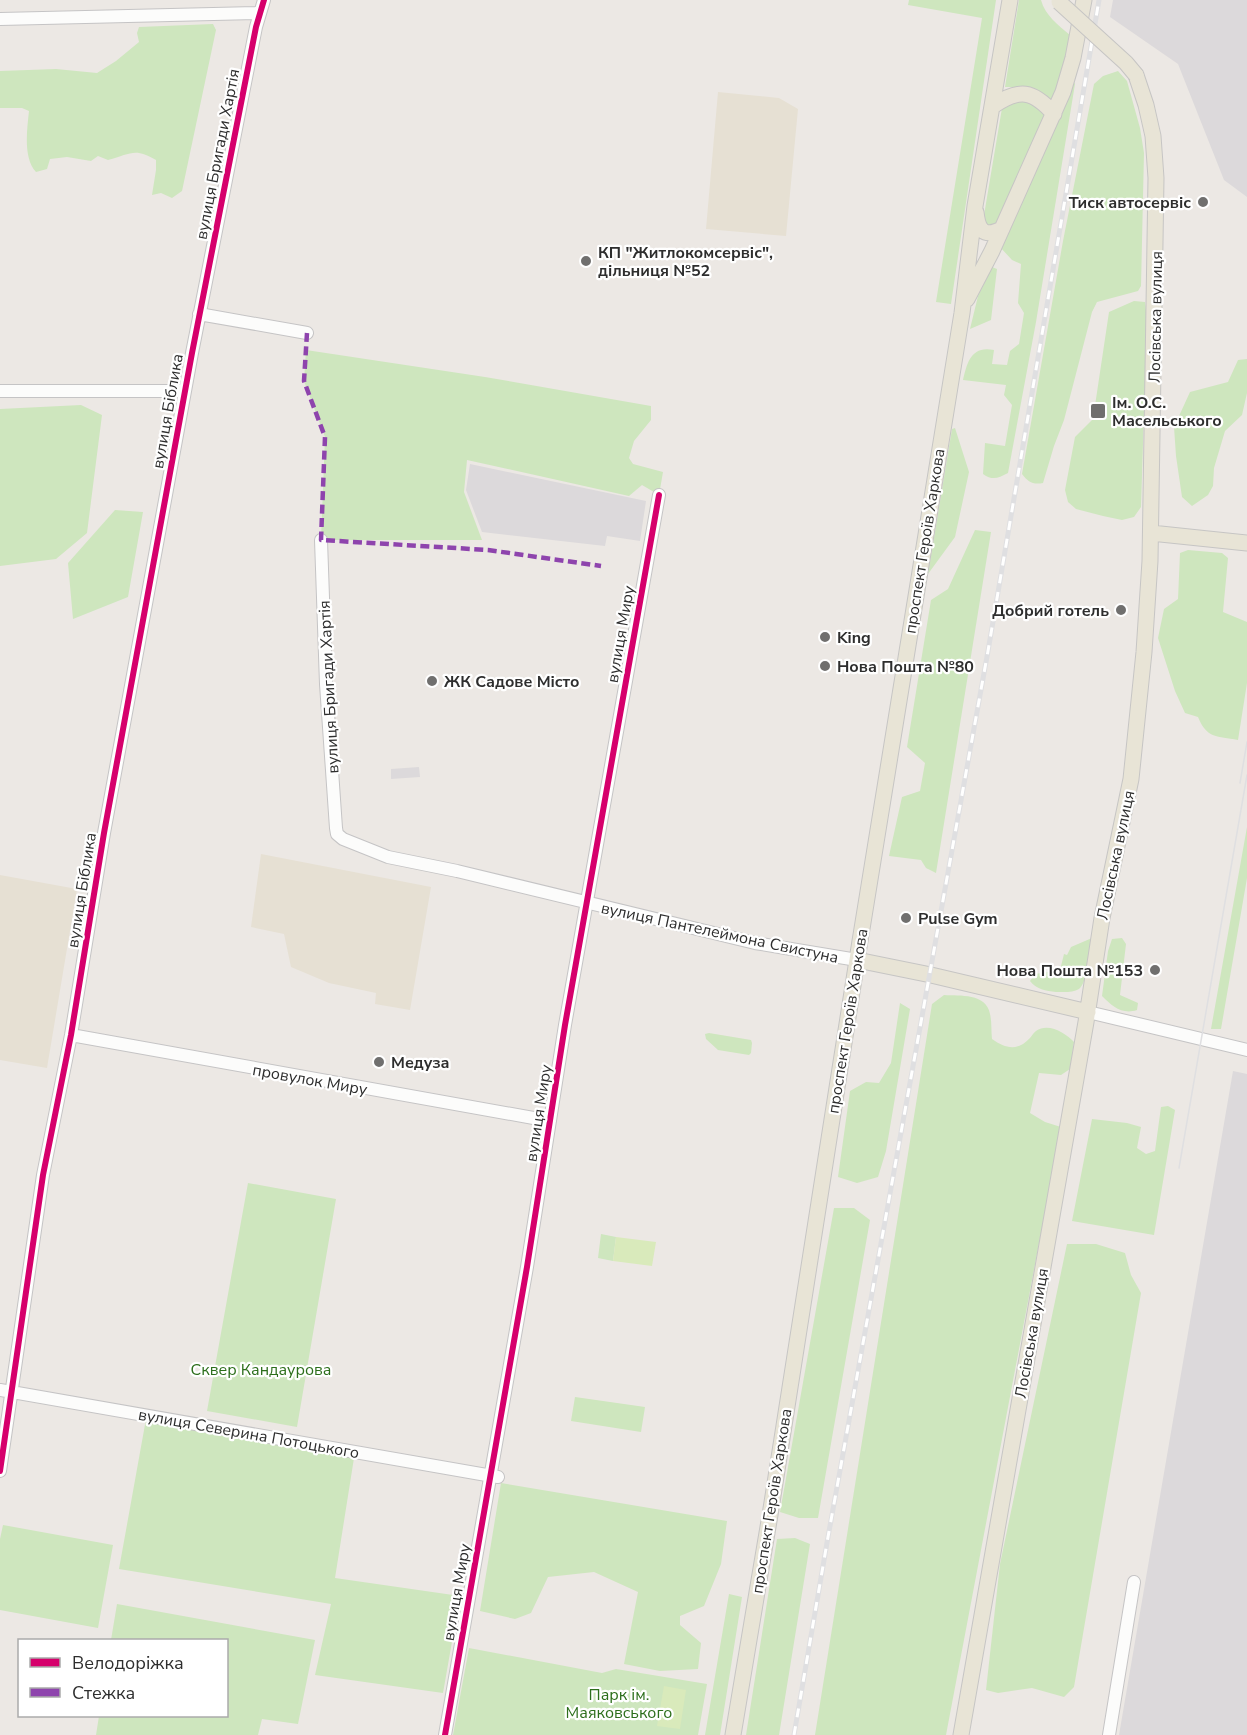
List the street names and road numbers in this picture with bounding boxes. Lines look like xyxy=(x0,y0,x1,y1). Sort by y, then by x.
street label: вулиця Бригади Хартія xyxy=(191,67,245,241)
street label: Лосівська вулиця xyxy=(1144,251,1168,383)
street label: вулиця Біблика xyxy=(147,352,189,470)
street label: проспект Героїв Харкова xyxy=(899,447,950,635)
street label: вулиця Миру xyxy=(602,583,640,684)
street label: вулиця Бригади Хартія xyxy=(313,600,345,774)
street label: Лосівська вулиця xyxy=(1092,788,1140,922)
street label: вулиця Біблика xyxy=(62,831,102,949)
street label: вулиця Пантелеймона Свистуна xyxy=(599,897,841,969)
street label: проспект Героїв Харкова xyxy=(822,927,873,1115)
street label: провулок Миру xyxy=(251,1059,370,1101)
street label: вулиця Миру xyxy=(520,1062,558,1163)
street label: Лосівська вулиця xyxy=(1010,1266,1054,1400)
street label: вулиця Северина Потоцького xyxy=(137,1404,361,1464)
street label: проспект Героїв Харкова xyxy=(746,1407,797,1595)
street label: вулиця Миру xyxy=(438,1541,476,1642)

